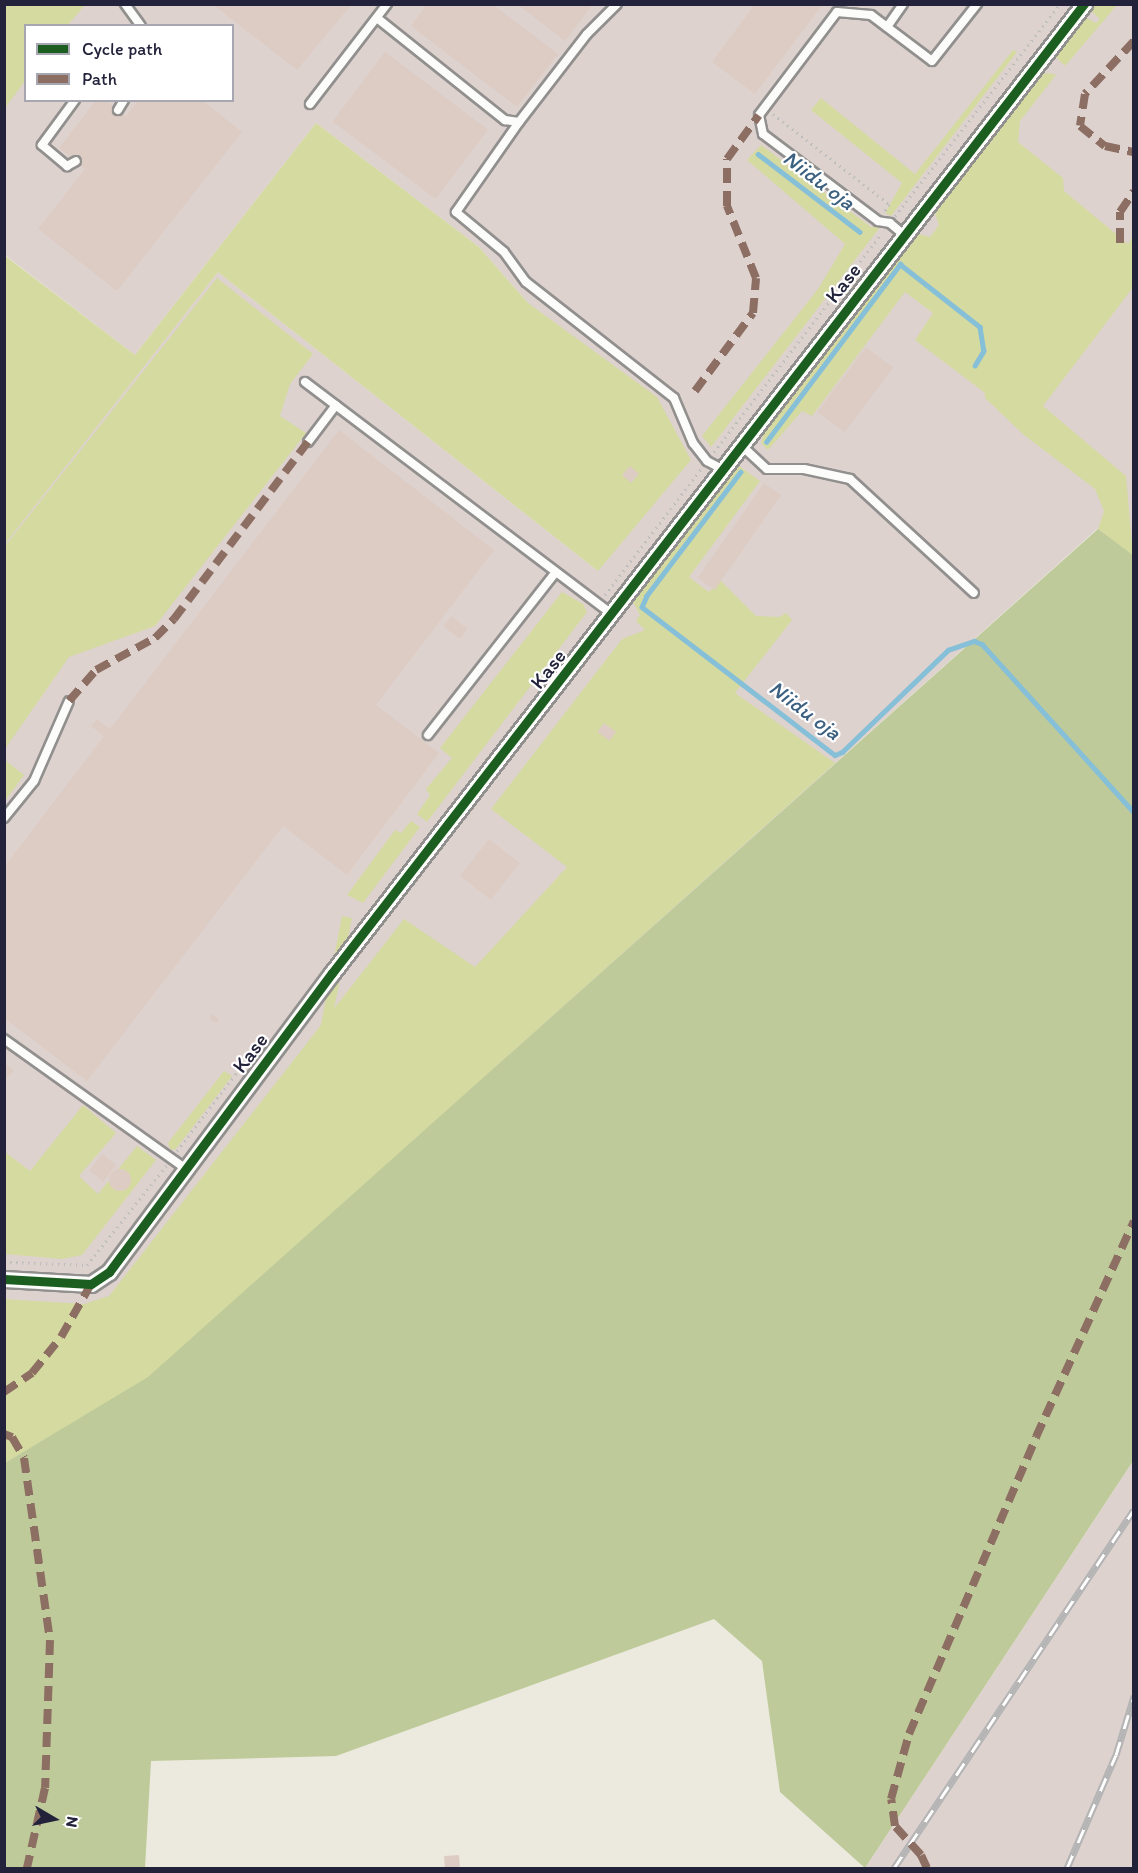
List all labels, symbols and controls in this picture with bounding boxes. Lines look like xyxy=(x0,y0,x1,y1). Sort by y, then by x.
legend xyxy=(24,24,234,102)
text: Cycle path xyxy=(82,38,162,60)
text: Path xyxy=(82,68,117,90)
water label: Niidu oja xyxy=(778,144,860,216)
street label: Kase xyxy=(820,258,866,308)
street label: Kase xyxy=(525,644,571,694)
water label: Niidu oja xyxy=(764,674,846,746)
street label: Kase xyxy=(227,1028,273,1078)
north arrow xyxy=(24,1789,84,1849)
text: N xyxy=(62,1815,83,1829)

